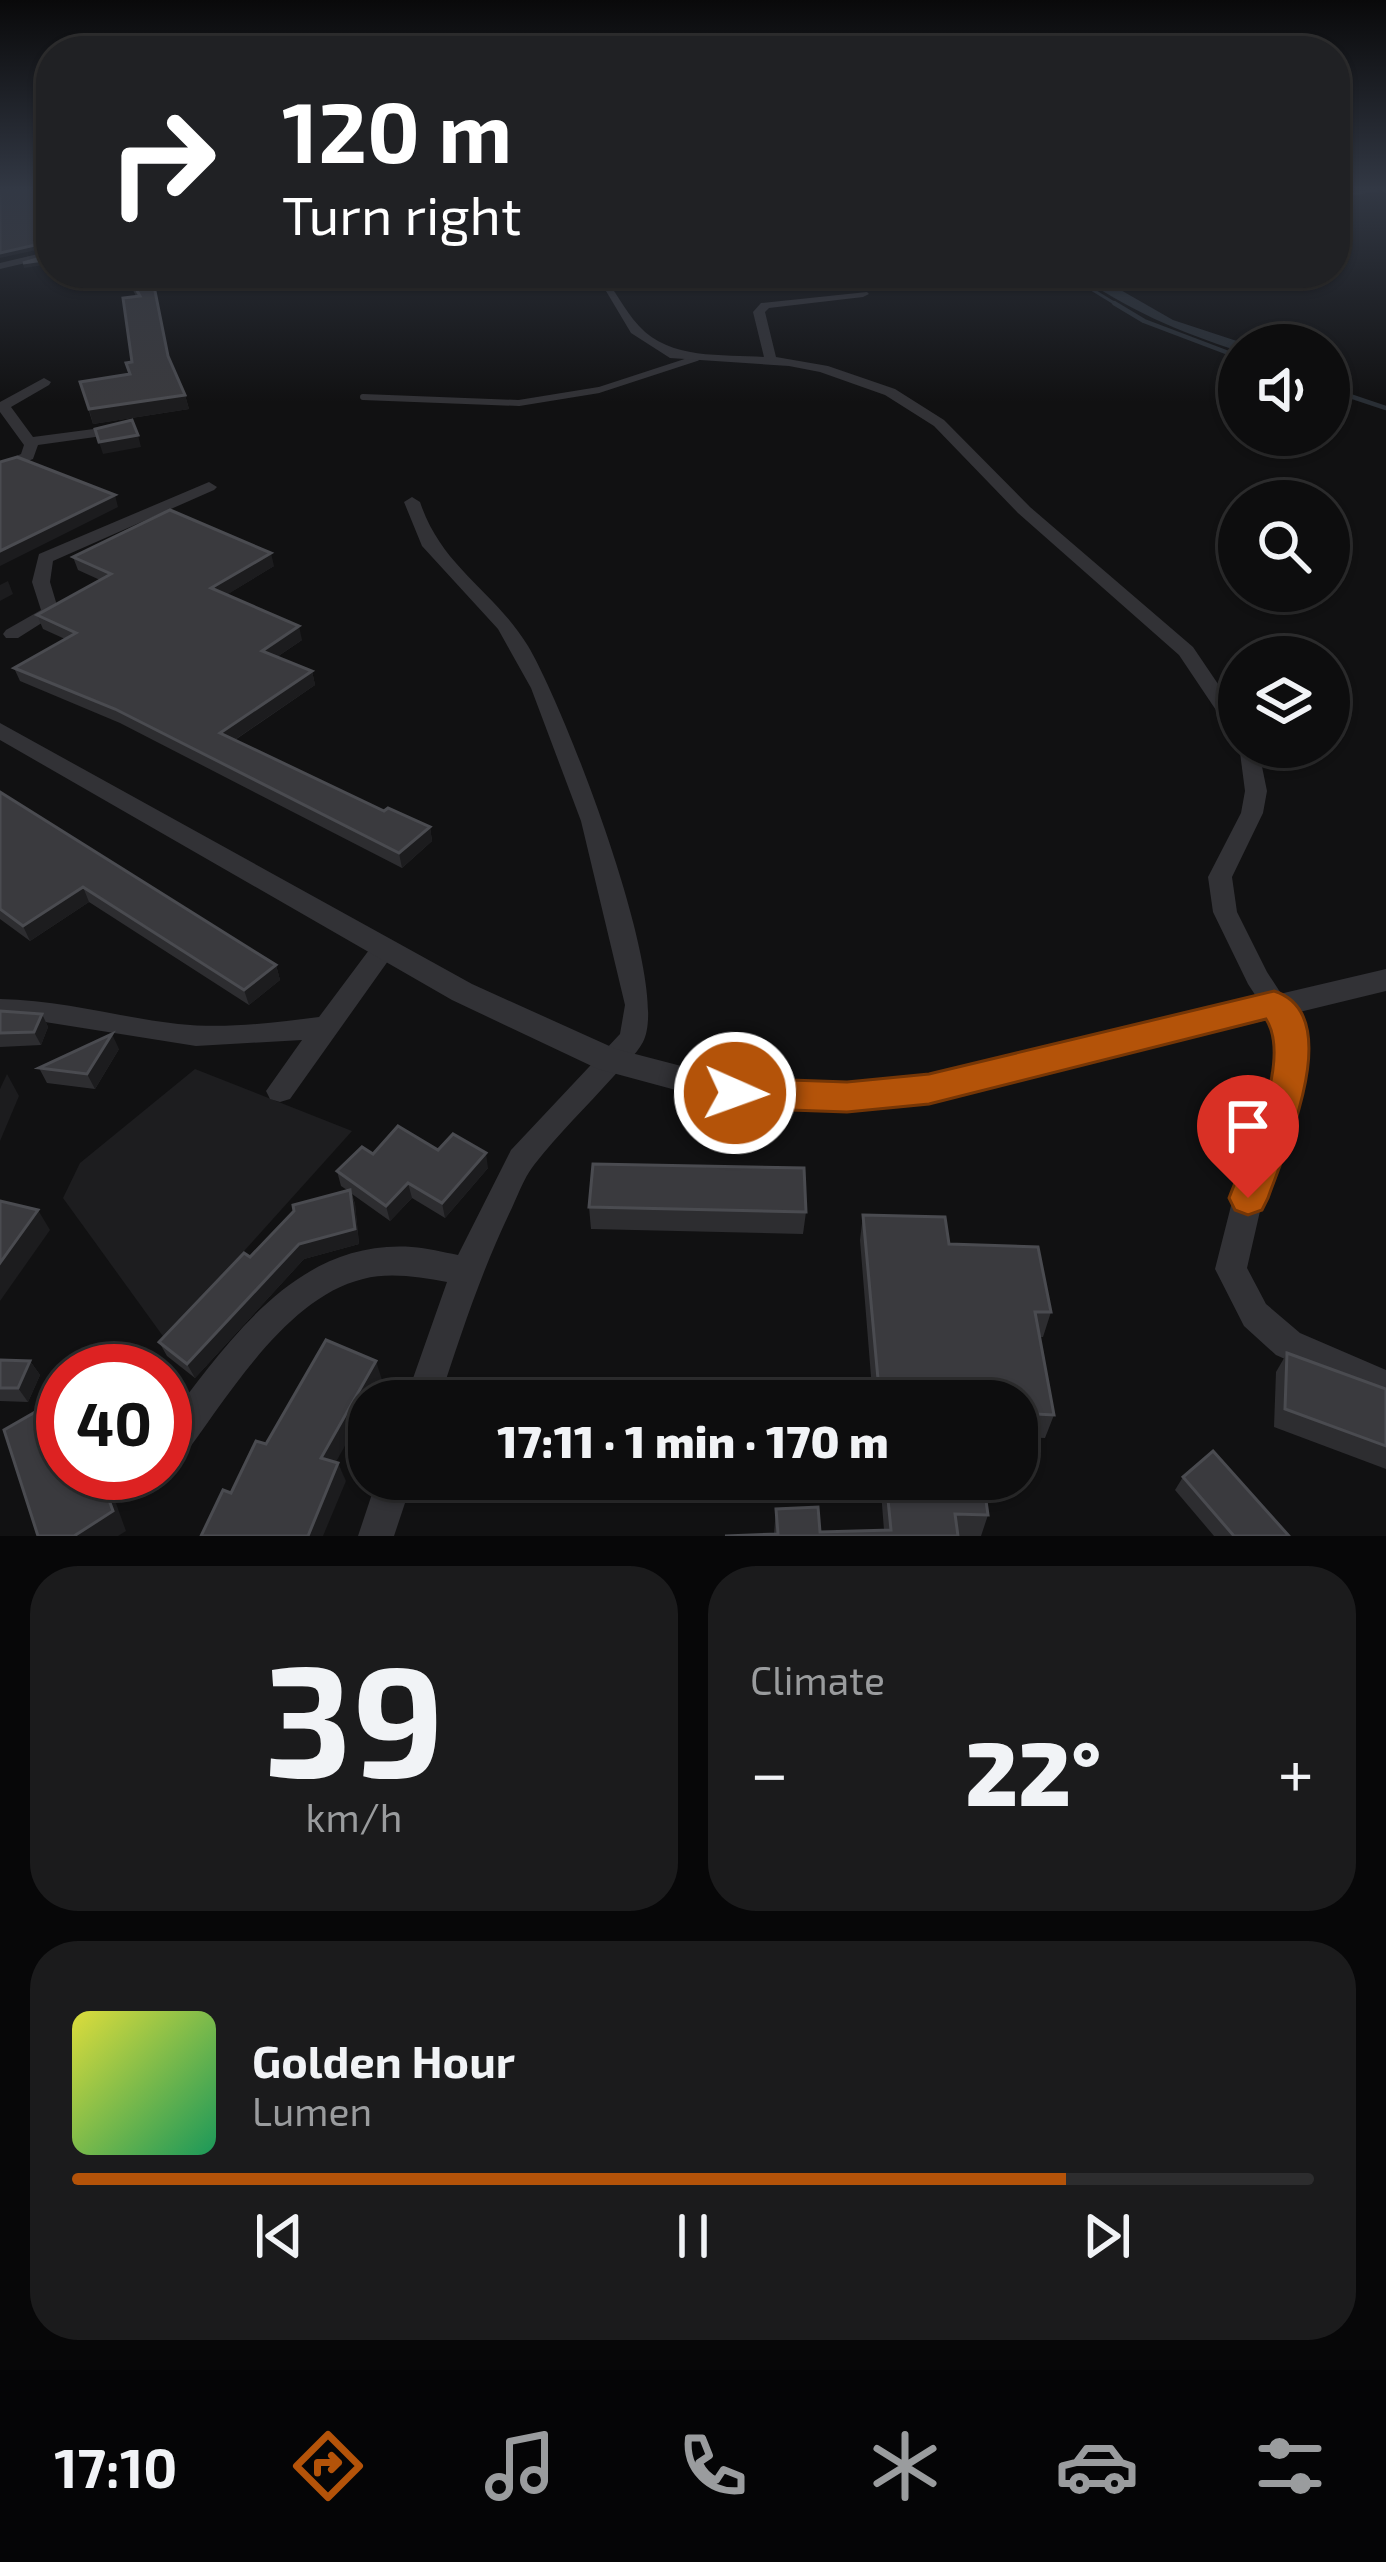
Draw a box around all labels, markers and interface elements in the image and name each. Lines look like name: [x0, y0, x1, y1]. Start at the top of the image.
text: 120 m: [282, 79, 512, 180]
icon: right: [84, 84, 240, 240]
text: Turn right: [282, 181, 522, 246]
map controls: [1218, 324, 1350, 768]
button: sound: [1218, 324, 1350, 456]
button: search: [1218, 480, 1350, 612]
button: layers: [1218, 636, 1350, 768]
position arrow: [672, 1030, 798, 1156]
pin: [1197, 1075, 1299, 1198]
icon: arrive: [1215, 1093, 1281, 1159]
speed limit sign: 40: [36, 1344, 192, 1500]
text: 17:11 · 1 min · 170 m: [497, 1413, 889, 1467]
text: 39: [264, 1621, 444, 1808]
text: Climate: [750, 1656, 885, 1703]
text: 22°: [965, 1716, 1101, 1824]
text: −: [750, 1731, 789, 1810]
text: +: [1278, 1731, 1314, 1810]
text: km/h: [306, 1793, 402, 1840]
text: Golden Hour: [252, 2033, 515, 2087]
text: Lumen: [252, 2087, 372, 2134]
icon: previous: [246, 2203, 312, 2269]
icon: pause: [660, 2203, 726, 2269]
icon: next: [1074, 2203, 1140, 2269]
icon: directions: [286, 2424, 370, 2508]
icon: music: [478, 2424, 562, 2508]
icon: phone: [671, 2424, 755, 2508]
icon: climate: [863, 2424, 947, 2508]
icon: car: [1055, 2424, 1139, 2508]
icon: filters: [1248, 2424, 1332, 2508]
text: 17:10: [54, 2434, 177, 2499]

